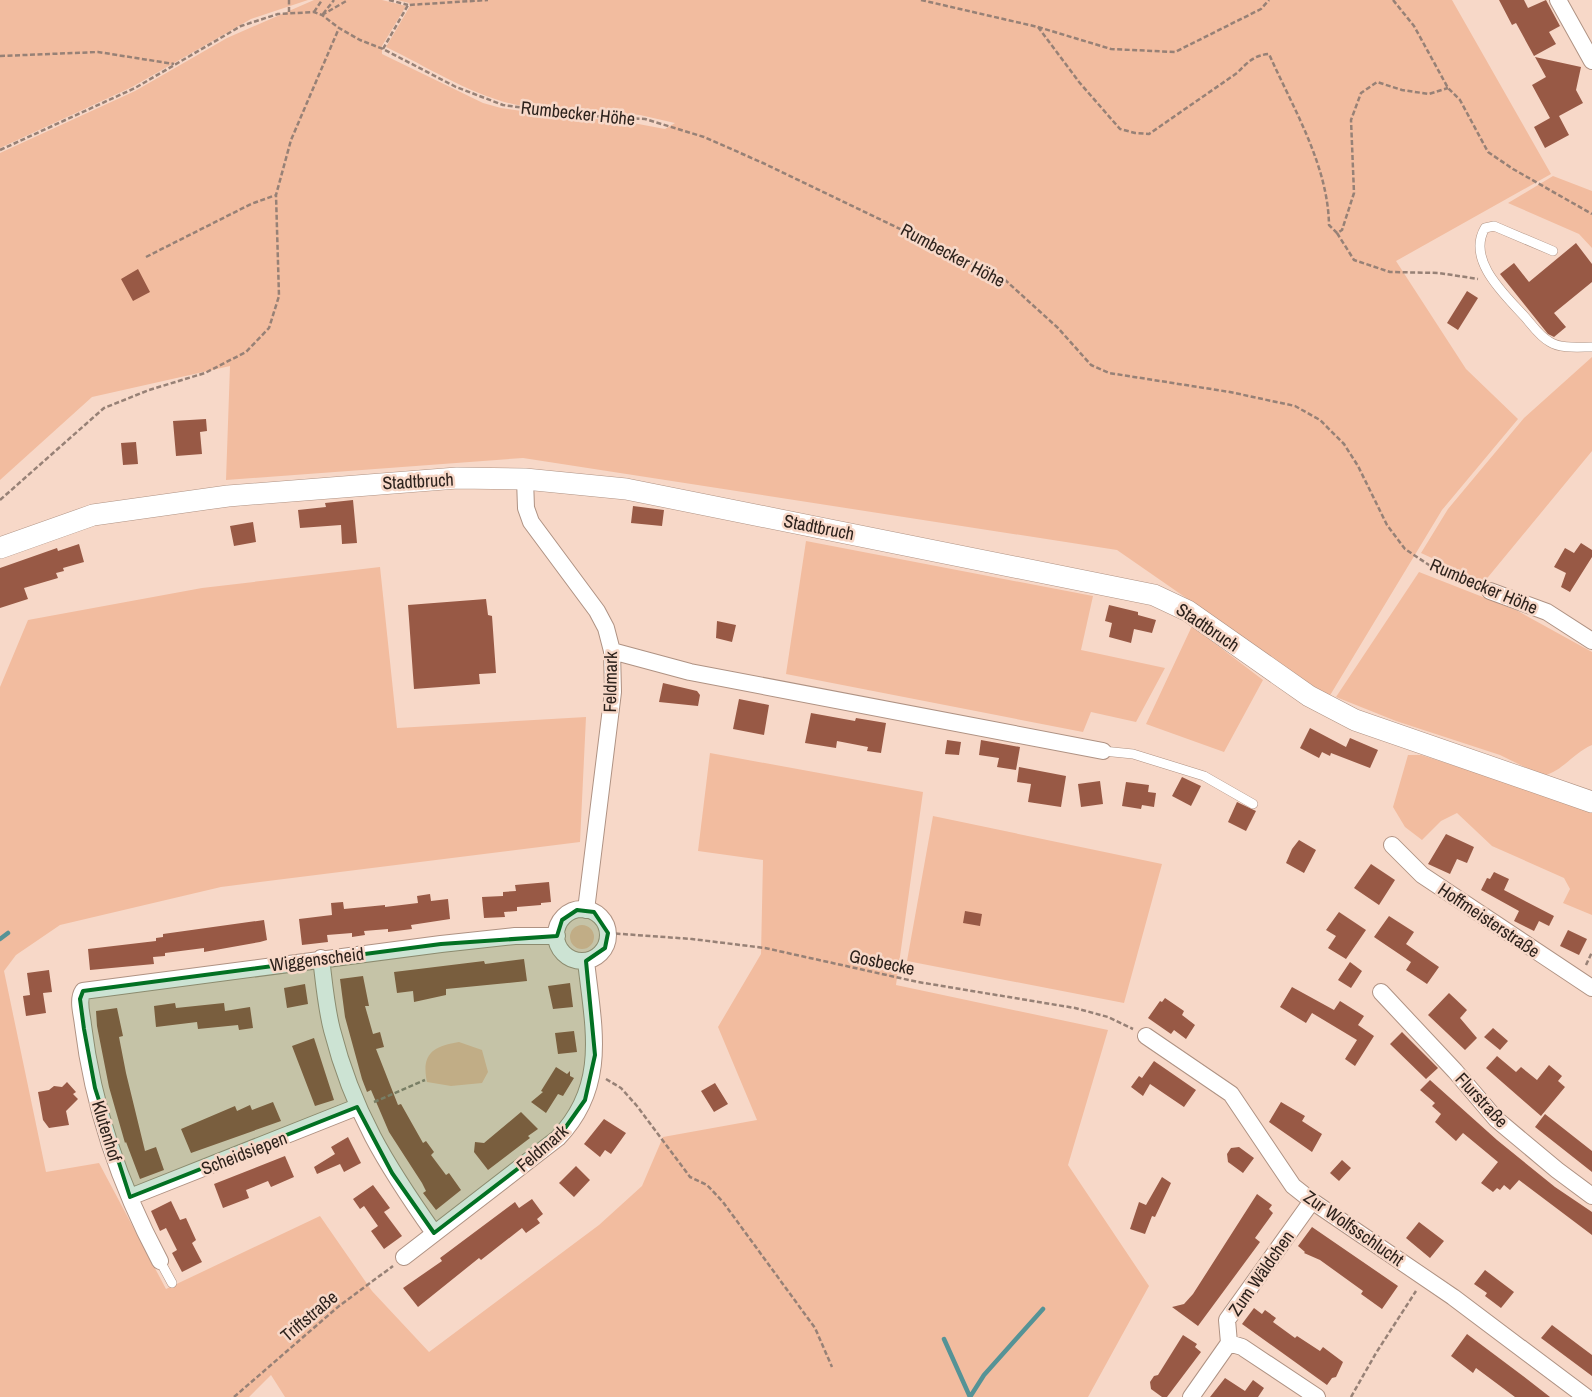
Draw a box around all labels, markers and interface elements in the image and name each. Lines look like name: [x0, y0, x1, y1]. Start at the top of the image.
street label: Rumbecker Höhe: [520, 95, 636, 131]
street label: Rumbecker Höhe: [896, 217, 1010, 293]
street label: Stadtbruch: [382, 467, 454, 495]
street label: Stadtbruch: [782, 508, 856, 546]
street label: Rumbecker Höhe: [1426, 552, 1542, 620]
street label: Stadtbruch: [1171, 597, 1245, 657]
street label: Feldmark: [597, 651, 623, 713]
street label: Hoffmeisterstraße: [1433, 877, 1545, 963]
street label: Wiggenscheid: [269, 941, 365, 977]
street label: Gosbecke: [847, 943, 917, 981]
street label: Flurstraße: [1450, 1067, 1514, 1133]
street label: Klutenhof: [86, 1098, 128, 1165]
street label: Feldmark: [511, 1118, 574, 1177]
street label: Scheidsiepen: [197, 1125, 291, 1181]
street label: Zur Wolfsschlucht: [1299, 1184, 1409, 1272]
street label: Zum Wäldchen: [1222, 1225, 1300, 1321]
street label: Triftstraße: [275, 1285, 343, 1347]

